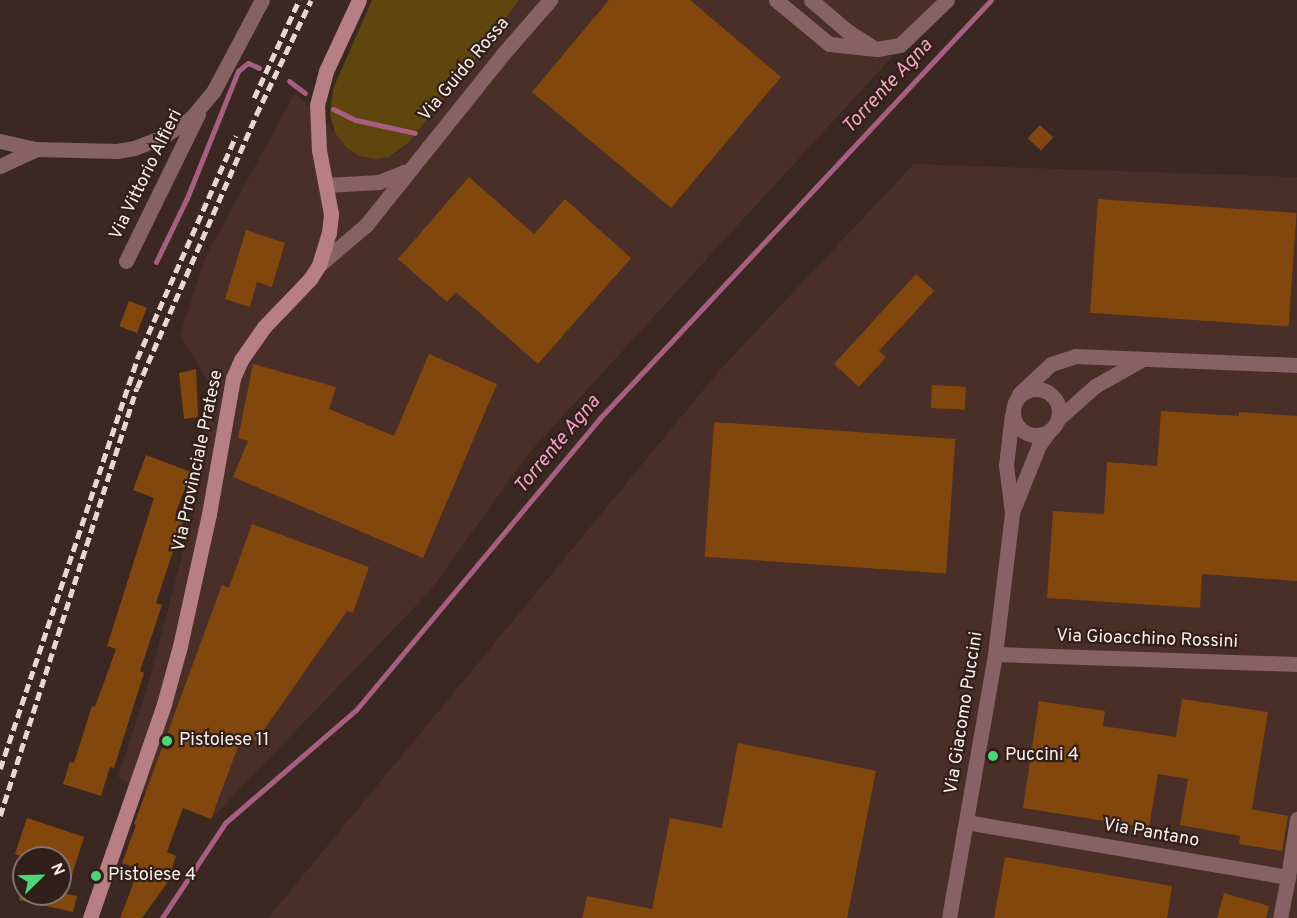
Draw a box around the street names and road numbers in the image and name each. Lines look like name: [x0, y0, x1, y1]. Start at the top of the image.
street label: Via Guido Rossa: [415, 14, 515, 126]
street label: Via Vittorio Alfieri: [106, 106, 188, 244]
street label: Via Provinciale Pratese: [169, 368, 229, 554]
street label: Via Gioacchino Rossini: [1056, 626, 1238, 654]
street label: Via Giacomo Puccini: [941, 630, 989, 796]
street label: Via Pantano: [1101, 815, 1201, 853]

